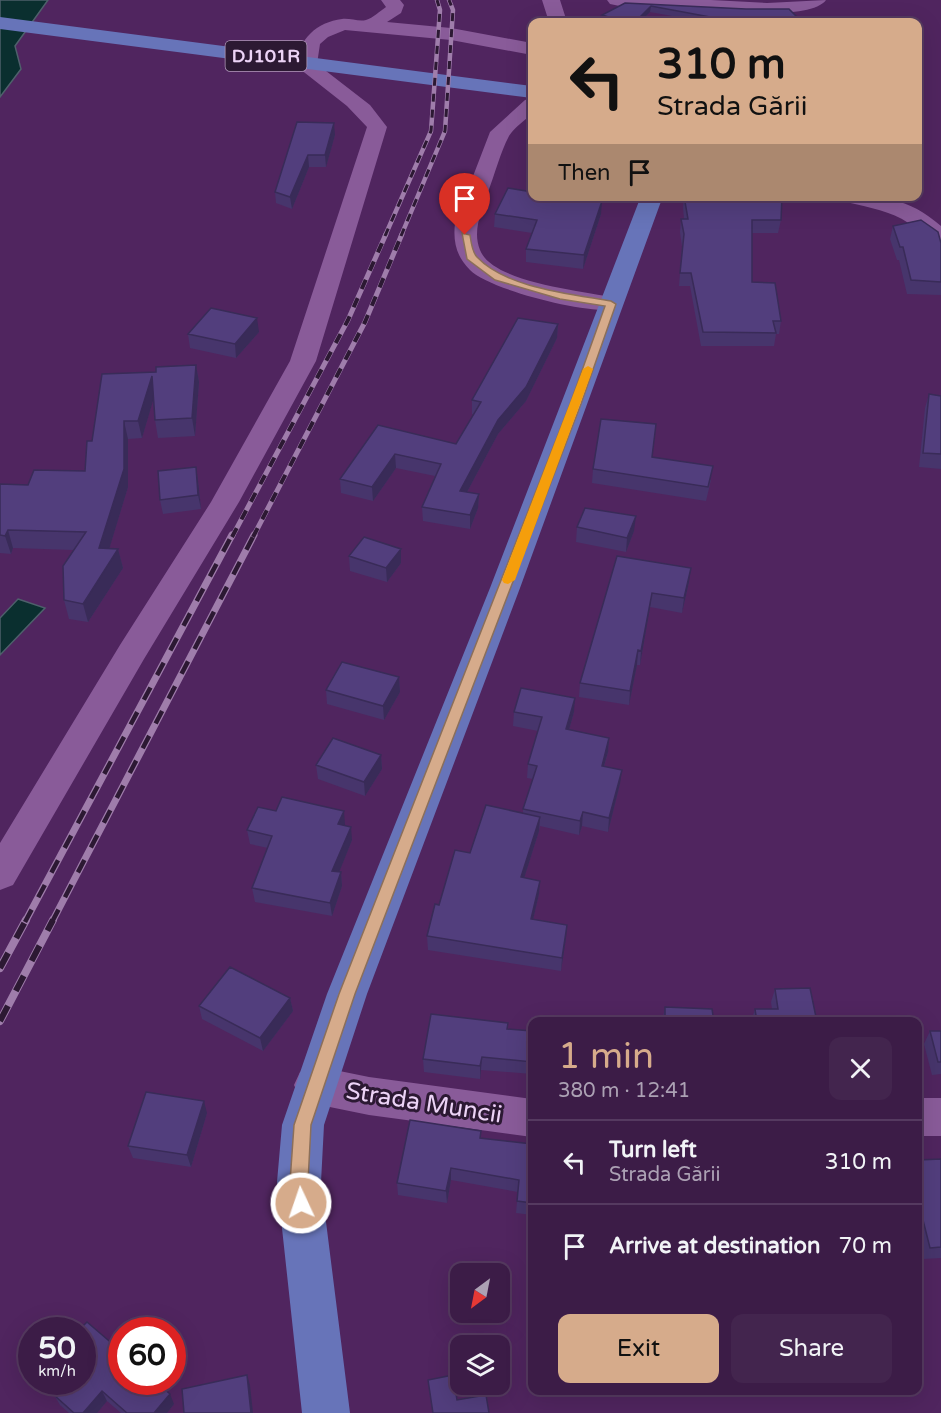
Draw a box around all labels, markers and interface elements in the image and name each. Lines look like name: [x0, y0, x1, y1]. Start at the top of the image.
text: 310 m: [657, 39, 786, 90]
road number: DJ101R: [226, 41, 306, 71]
icon: left: [558, 42, 636, 120]
text: Strada Gării: [657, 90, 808, 123]
icon: arrive: [623, 156, 656, 189]
text: Then: [558, 160, 611, 186]
pin: [439, 173, 490, 235]
icon: arrive: [448, 182, 481, 215]
text: 1 min: [558, 1035, 654, 1078]
button: close: [829, 1037, 892, 1100]
street label: Strada Muncii: [344, 1076, 504, 1130]
text: 380 m · 12:41: [558, 1079, 690, 1103]
text: Turn left: [609, 1137, 697, 1163]
icon: left: [558, 1146, 591, 1179]
text: 310 m: [825, 1149, 892, 1175]
text: Strada Gării: [609, 1163, 720, 1187]
position arrow: [269, 1171, 333, 1235]
icon: arrive: [558, 1230, 591, 1263]
text: Arrive at destination: [609, 1233, 820, 1259]
text: 70 m: [838, 1233, 892, 1259]
north arrow: [450, 1263, 510, 1323]
map controls: [450, 1263, 510, 1395]
button: Exit: [558, 1314, 719, 1383]
button: Share: [731, 1314, 892, 1383]
speed limit sign: 60: [108, 1317, 186, 1395]
text: 50: [38, 1330, 76, 1367]
button: layers: [450, 1335, 510, 1395]
text: km/h: [38, 1362, 76, 1380]

